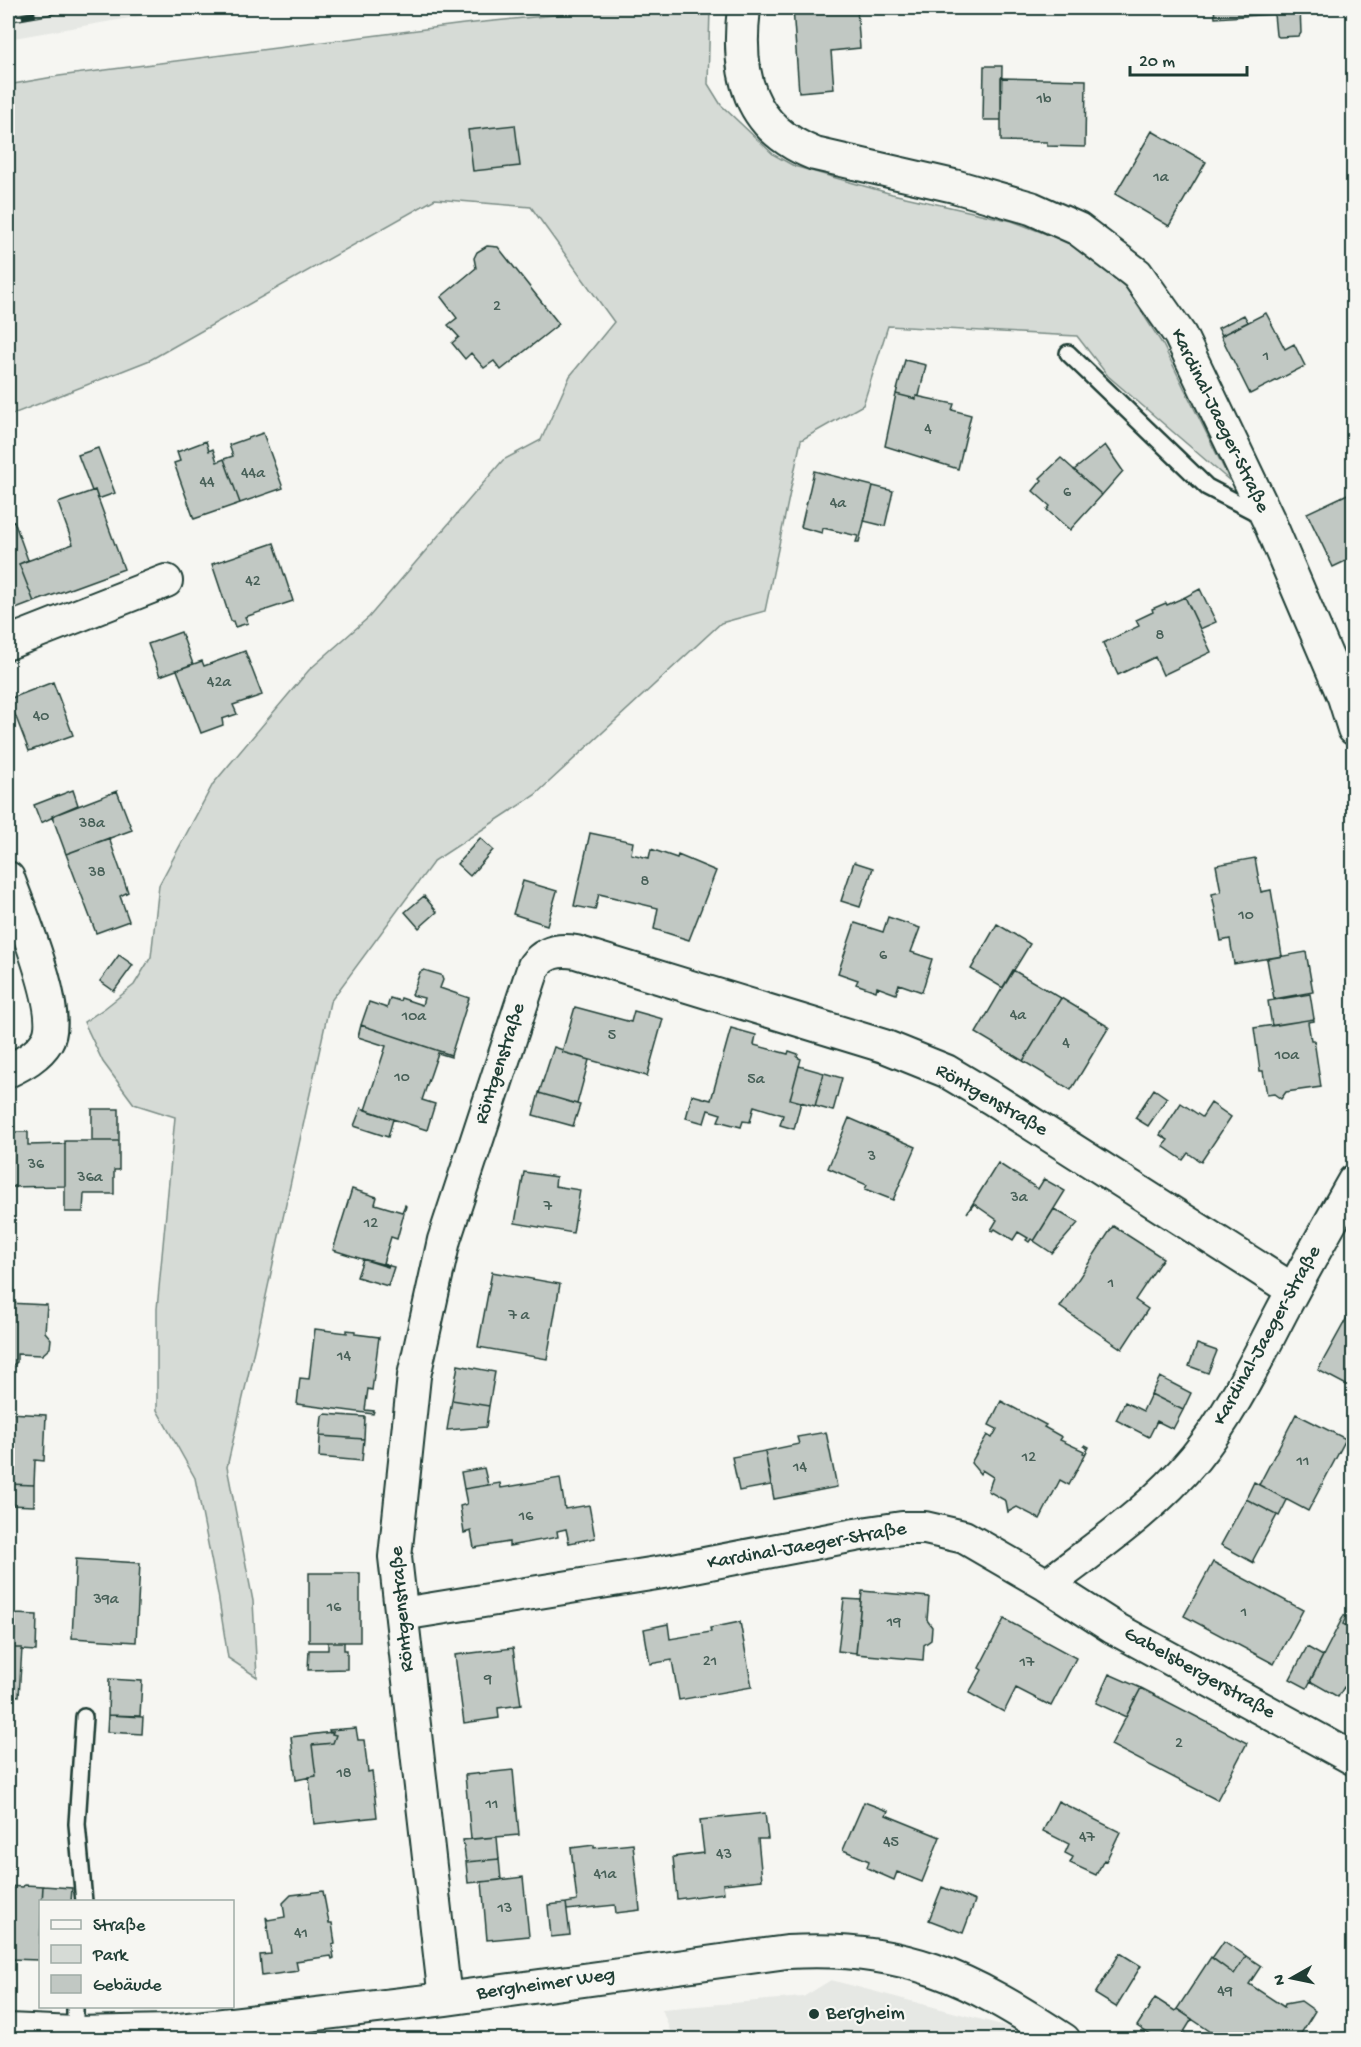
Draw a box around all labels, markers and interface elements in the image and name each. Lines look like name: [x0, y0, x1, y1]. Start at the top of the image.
scale bar: [1130, 39, 1247, 77]
text: 20 m: [1139, 52, 1175, 73]
house number: 1b: [1036, 91, 1052, 110]
house number: 1a: [1152, 169, 1170, 188]
house number: 2: [493, 298, 501, 317]
street label: Kardinal-Jaeger-Straße: [1164, 325, 1274, 517]
house number: 1: [1262, 348, 1269, 367]
house number: 4: [924, 421, 932, 440]
house number: 44a: [241, 465, 266, 484]
house number: 44: [199, 474, 215, 493]
house number: 6: [1063, 484, 1072, 503]
house number: 4a: [830, 495, 847, 514]
house number: 42: [245, 573, 261, 592]
house number: 8: [1156, 627, 1165, 646]
house number: 42a: [207, 674, 232, 693]
house number: 40: [33, 708, 49, 727]
house number: 38a: [78, 815, 106, 834]
house number: 38: [87, 864, 106, 883]
house number: 8: [641, 873, 650, 892]
house number: 10: [1237, 907, 1254, 926]
house number: 6: [879, 947, 888, 966]
street label: Röntgenstraße: [471, 1000, 532, 1127]
house number: 4a: [1010, 1007, 1027, 1026]
house number: 10a: [401, 1008, 427, 1027]
house number: 5: [608, 1027, 616, 1046]
house number: 4: [1062, 1035, 1070, 1054]
house number: 10a: [1274, 1047, 1300, 1066]
street label: Röntgenstraße: [931, 1060, 1052, 1143]
house number: 10: [393, 1069, 410, 1088]
house number: 5a: [747, 1071, 766, 1090]
house number: 3: [867, 1148, 876, 1167]
house number: 36: [27, 1156, 45, 1175]
house number: 36a: [76, 1169, 104, 1188]
house number: 3a: [1009, 1189, 1029, 1208]
house number: 7: [543, 1198, 553, 1217]
house number: 12: [363, 1215, 378, 1234]
street label: Kardinal-Jaeger-Straße: [1209, 1242, 1327, 1430]
house number: 1: [1107, 1275, 1114, 1294]
house number: 7 a: [508, 1307, 531, 1326]
house number: 14: [336, 1348, 351, 1367]
house number: 12: [1021, 1449, 1036, 1468]
house number: 11: [1296, 1453, 1309, 1472]
house number: 14: [792, 1459, 807, 1478]
house number: 16: [518, 1508, 534, 1527]
street label: Kardinal-Jaeger-Straße: [706, 1518, 909, 1576]
street label: Röntgenstraße: [386, 1545, 420, 1673]
house number: 39a: [92, 1591, 120, 1610]
house number: 16: [326, 1599, 342, 1618]
house number: 1: [1240, 1604, 1247, 1623]
house number: 19: [886, 1614, 901, 1633]
street label: Gabelsbergerstraße: [1119, 1623, 1279, 1725]
house number: 21: [703, 1653, 717, 1672]
house number: 17: [1019, 1654, 1035, 1673]
house number: 9: [483, 1671, 492, 1690]
house number: 2: [1175, 1735, 1183, 1754]
house number: 18: [335, 1765, 352, 1784]
house number: 11: [485, 1796, 498, 1815]
house number: 47: [1079, 1829, 1096, 1848]
house number: 45: [883, 1834, 899, 1853]
house number: 43: [716, 1846, 732, 1865]
house number: 41a: [594, 1866, 618, 1885]
legend: [39, 1900, 234, 2008]
house number: 13: [497, 1900, 512, 1919]
text: Straße: [93, 1916, 146, 1937]
house number: 41: [294, 1925, 308, 1944]
text: Park: [92, 1946, 129, 1967]
north arrow: [1262, 1948, 1322, 2008]
street label: Bergheimer Weg: [474, 1964, 617, 2006]
text: N: [1270, 1973, 1291, 1986]
text: Gebäude: [93, 1976, 162, 1997]
house number: 49: [1217, 1983, 1233, 2002]
place label: Bergheim: [825, 2003, 905, 2026]
marker: Bergheim: [807, 2007, 821, 2021]

